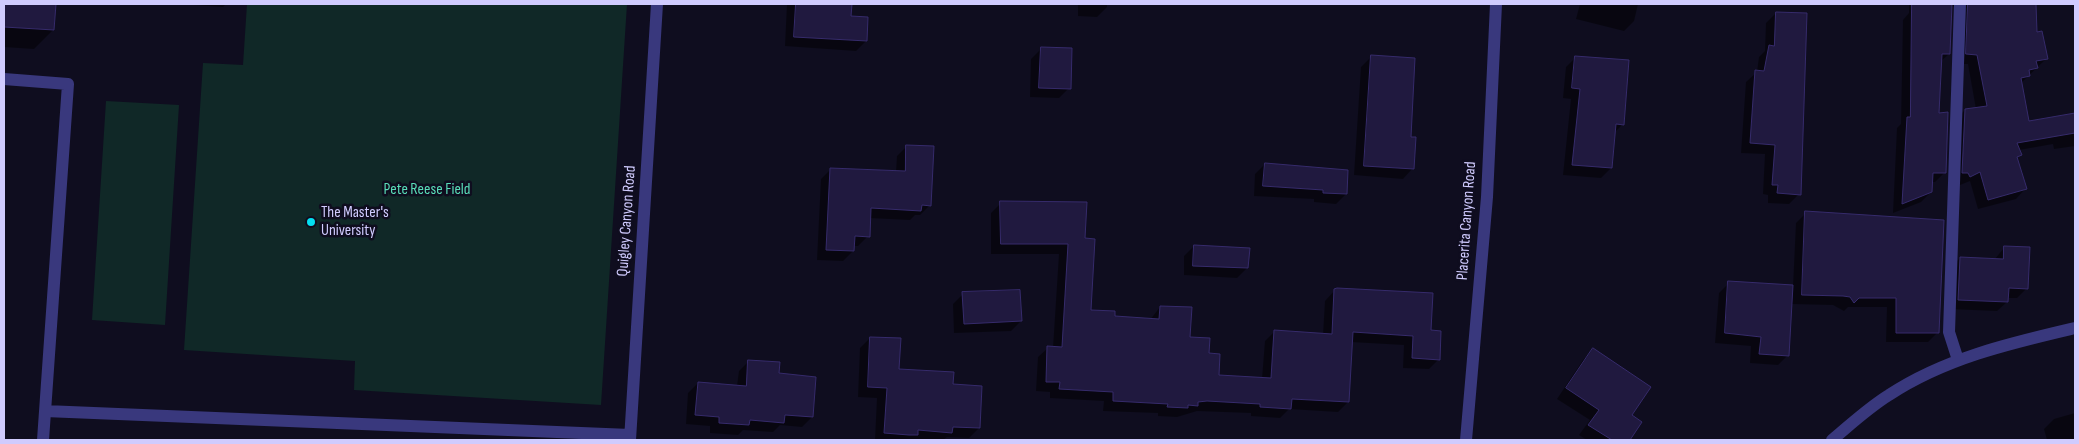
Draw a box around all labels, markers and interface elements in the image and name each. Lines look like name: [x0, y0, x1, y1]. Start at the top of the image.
street label: Placerita Canyon Road: [1453, 161, 1481, 281]
street label: Quigley Canyon Road: [614, 165, 640, 277]
park label: Pete Reese Field: [383, 180, 471, 200]
place label: The Master's University: [321, 203, 389, 241]
marker: The Master's University: [305, 216, 317, 228]

